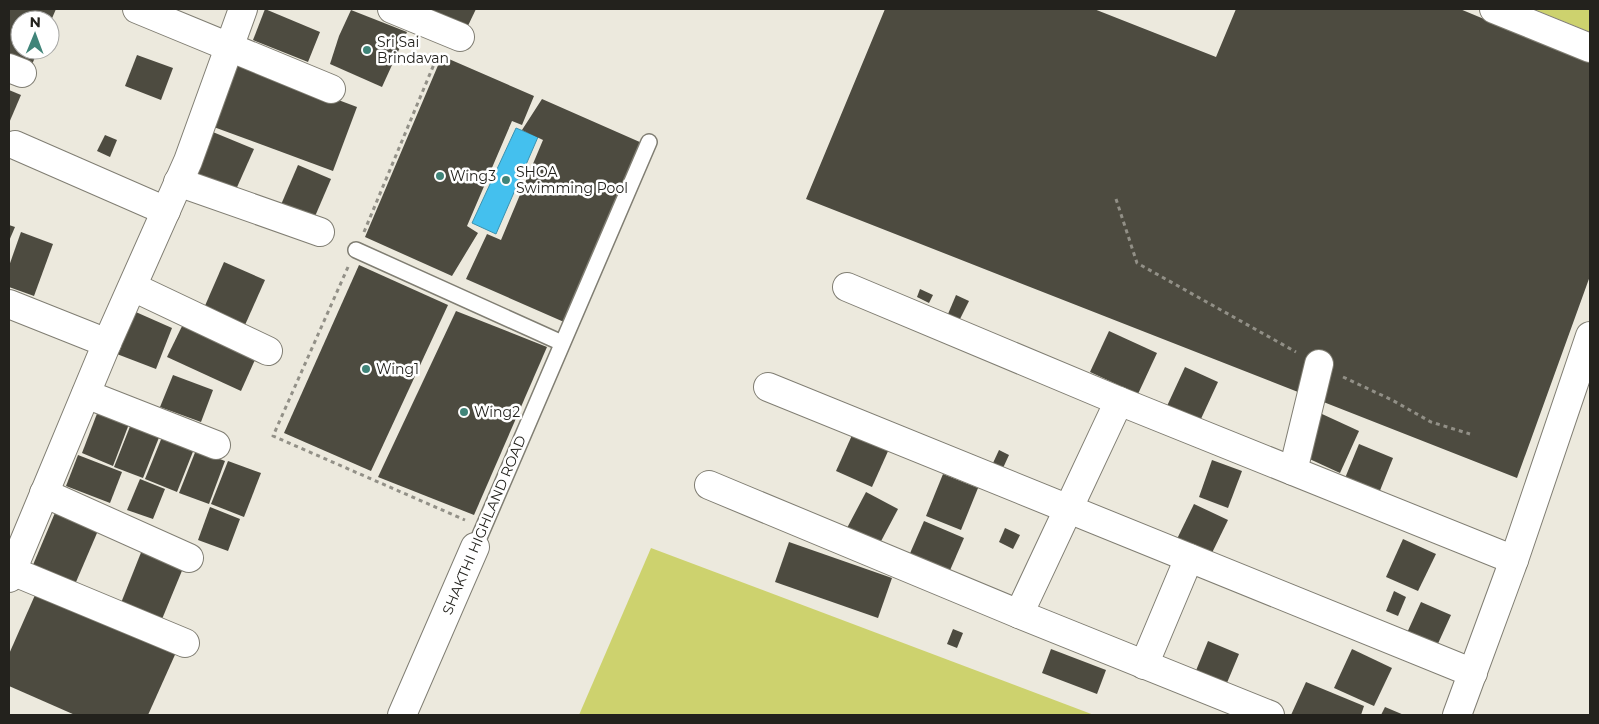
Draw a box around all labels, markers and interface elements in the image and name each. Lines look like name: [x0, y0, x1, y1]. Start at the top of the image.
north arrow: [10, 10, 60, 60]
text: N: [29, 13, 41, 31]
place label: Sri Sai Brindavan: [377, 33, 449, 67]
marker: Sri Sai Brindavan: [361, 44, 373, 56]
place label: SHOA Swimming Pool: [516, 163, 628, 197]
place label: Wing3: [450, 167, 496, 185]
marker: Wing3: [434, 170, 446, 182]
marker: SHOA Swimming Pool: [500, 174, 512, 186]
place label: Wing1: [376, 360, 419, 378]
marker: Wing1: [360, 363, 372, 375]
place label: Wing2: [474, 403, 520, 421]
marker: Wing2: [458, 406, 470, 418]
street label: SHAKTHI HIGHLAND ROAD: [438, 433, 530, 617]

